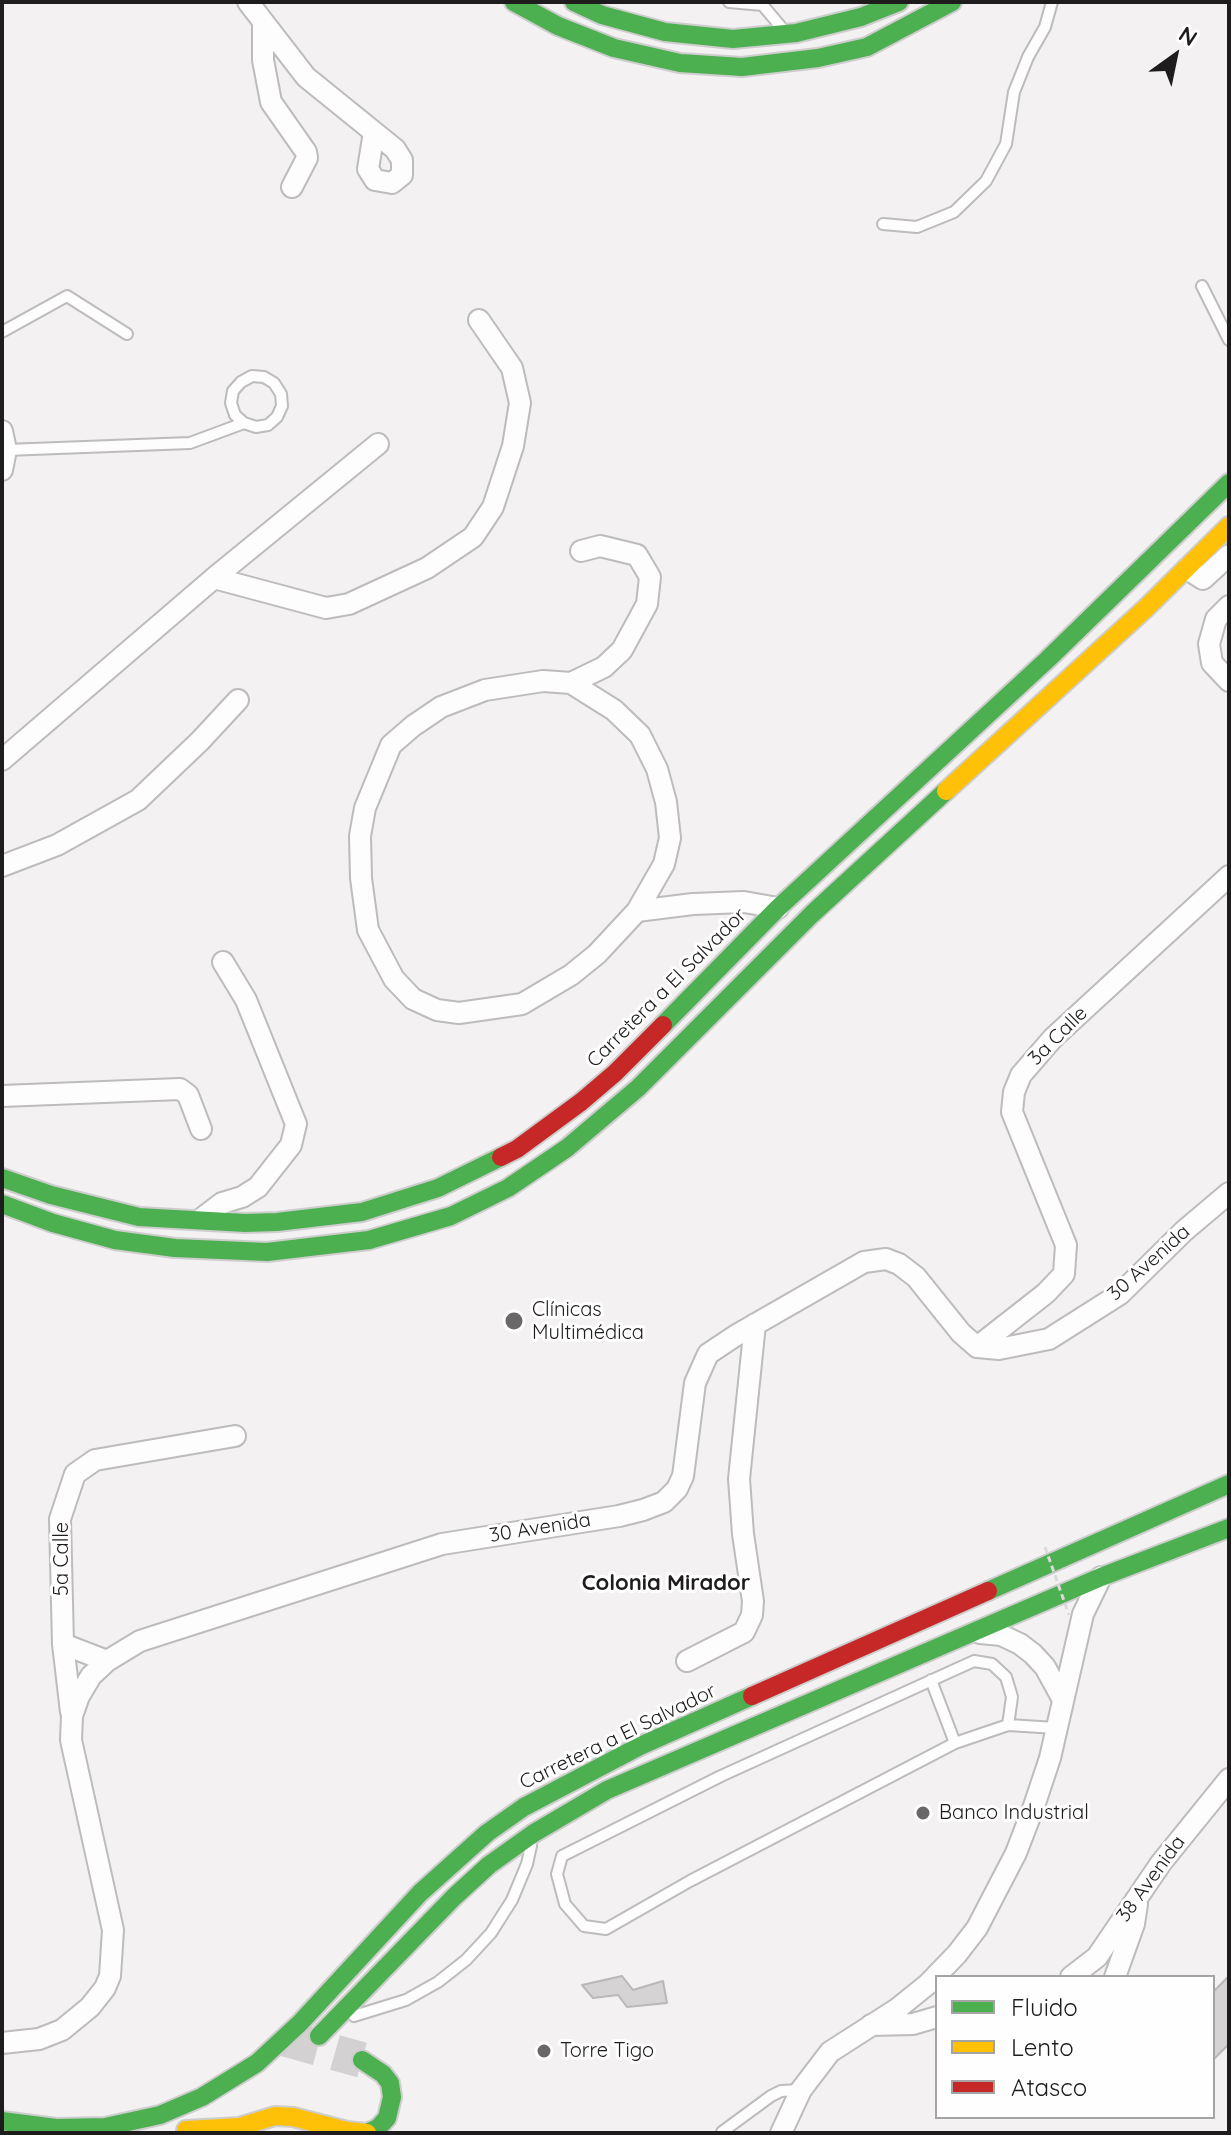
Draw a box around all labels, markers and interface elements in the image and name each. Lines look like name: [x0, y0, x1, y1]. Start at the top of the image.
north arrow: [1135, 16, 1215, 96]
text: N: [1174, 20, 1202, 52]
street label: Carretera a El Salvador: [582, 903, 752, 1073]
street label: 3a Calle: [1024, 1002, 1092, 1070]
street label: 30 Avenida: [1103, 1220, 1195, 1306]
place label: Clínicas Multimédica: [532, 1298, 644, 1345]
marker: Clínicas Multimédica: [503, 1310, 525, 1332]
street label: 30 Avenida: [488, 1508, 592, 1548]
street label: 5a Calle: [50, 1522, 74, 1596]
district label: Colonia Mirador: [582, 1570, 750, 1596]
street label: Carretera a El Salvador: [516, 1679, 720, 1795]
place label: Banco Industrial: [939, 1801, 1089, 1825]
marker: Banco Industrial: [914, 1804, 932, 1822]
street label: 38 Avenida: [1112, 1831, 1190, 1927]
legend: [935, 1975, 1215, 2119]
text: Fluido: [1011, 1992, 1078, 2022]
text: Lento: [1011, 2032, 1074, 2062]
place label: Torre Tigo: [560, 2039, 654, 2063]
marker: Torre Tigo: [535, 2042, 553, 2060]
text: Atasco: [1011, 2072, 1087, 2102]

